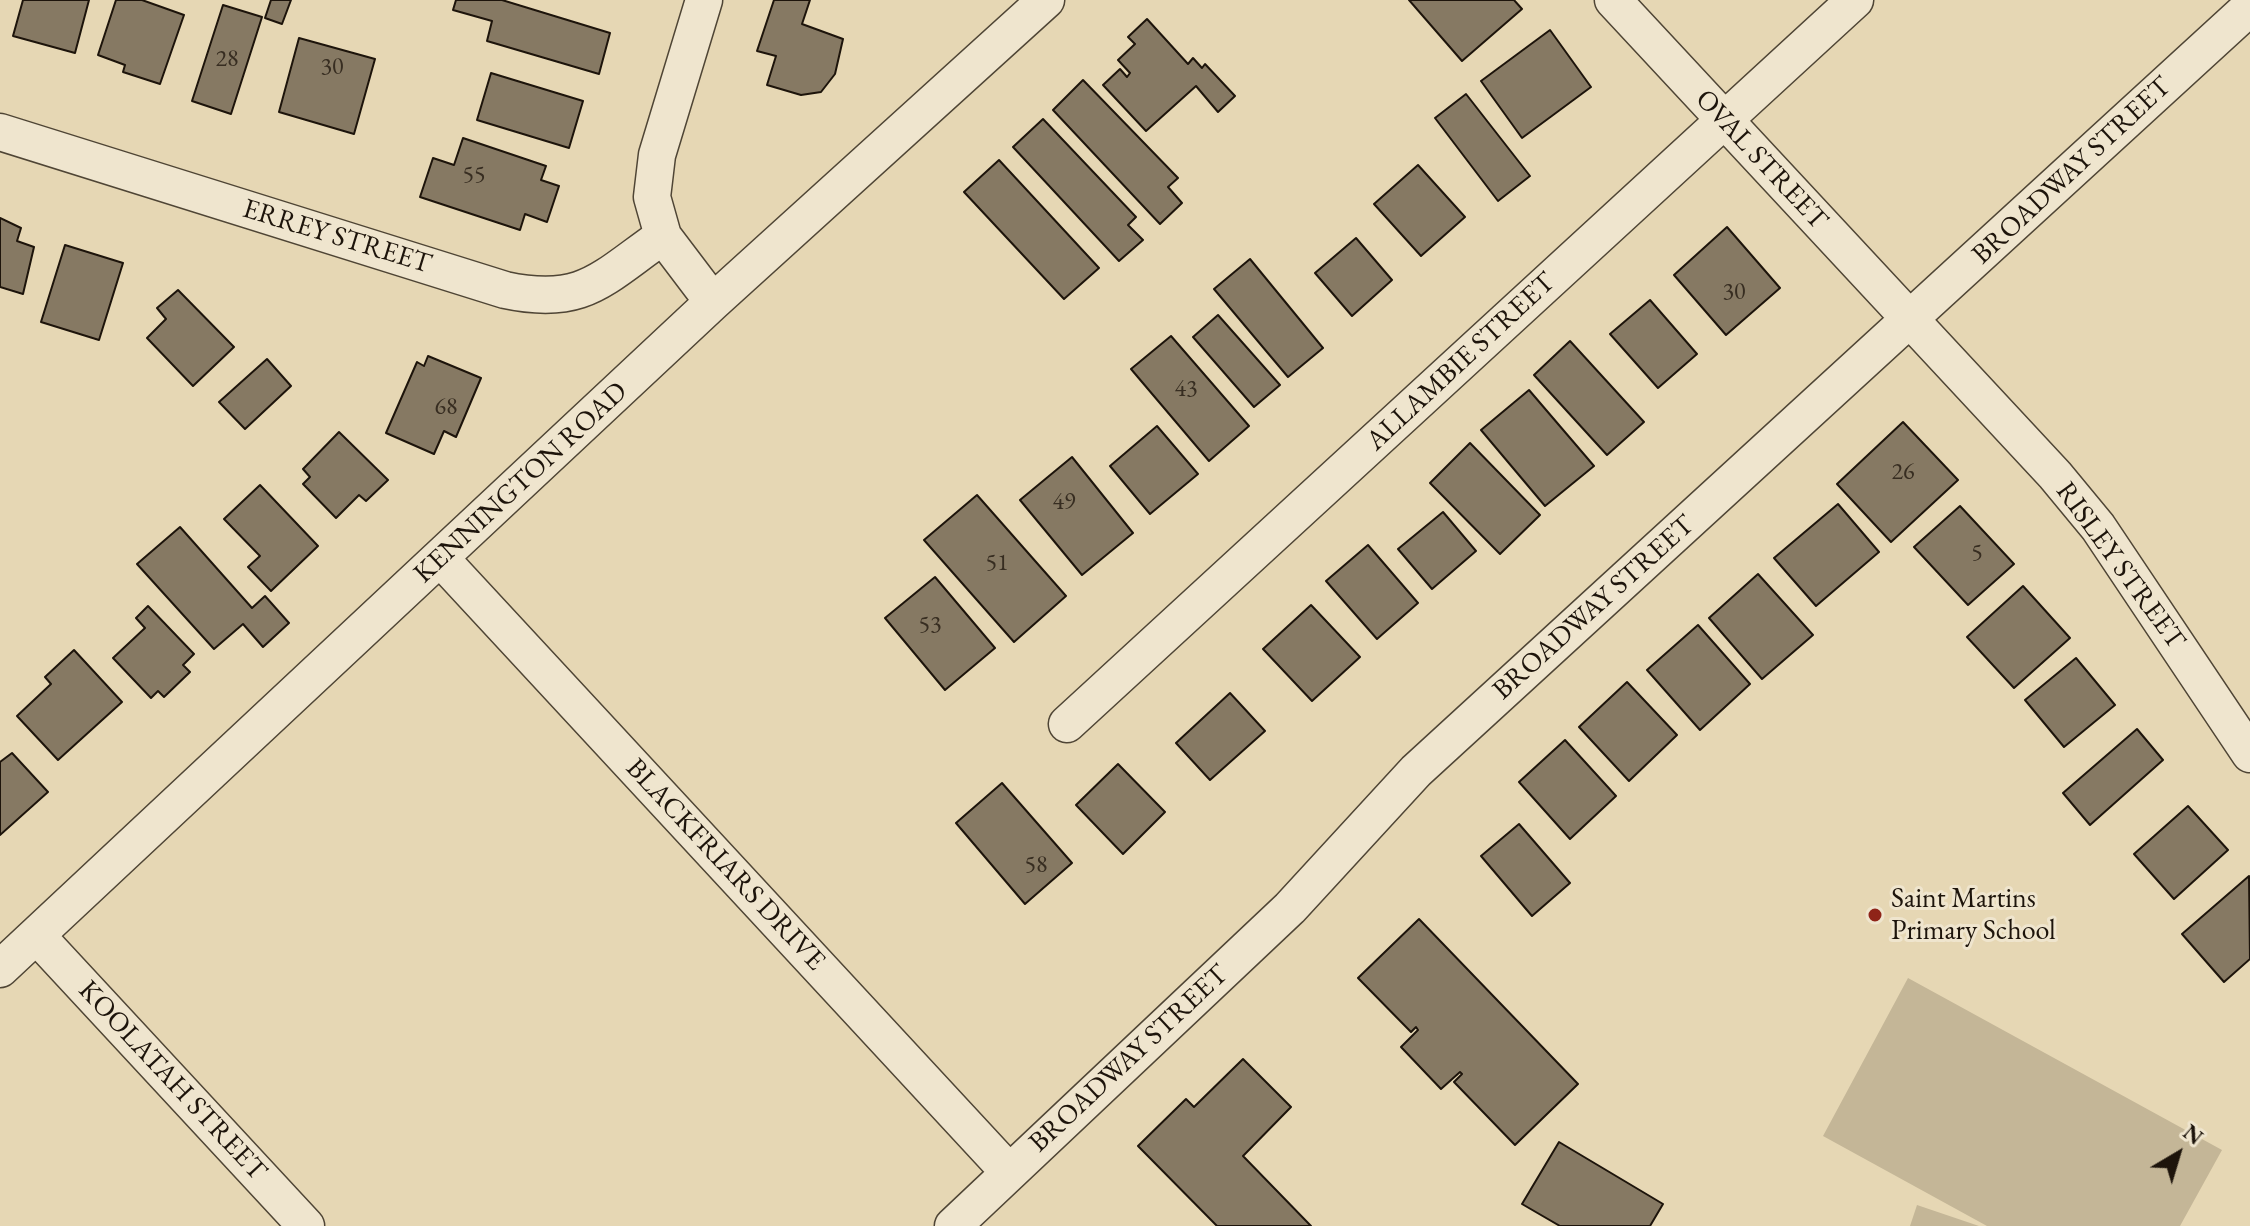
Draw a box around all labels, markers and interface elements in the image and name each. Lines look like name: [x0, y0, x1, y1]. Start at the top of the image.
house number: 28: [215, 45, 239, 73]
house number: 30: [320, 53, 344, 81]
street label: BROADWAY STREET: [1966, 70, 2178, 272]
street label: OVAL STREET: [1688, 83, 1834, 237]
house number: 55: [462, 161, 486, 189]
street label: ERREY STREET: [239, 192, 435, 282]
street label: ALLAMBIE STREET: [1360, 266, 1562, 458]
house number: 30: [1722, 278, 1746, 306]
street label: KENNINGTON ROAD: [407, 375, 635, 591]
house number: 43: [1174, 375, 1198, 403]
house number: 68: [434, 393, 458, 421]
house number: 26: [1891, 458, 1915, 486]
street label: RISLEY STREET: [2048, 476, 2192, 656]
house number: 49: [1052, 488, 1076, 516]
street label: BROADWAY STREET: [1486, 509, 1702, 707]
house number: 5: [1971, 539, 1983, 567]
house number: 51: [985, 549, 1009, 577]
house number: 53: [918, 611, 942, 639]
street label: BLACKFRIARS DRIVE: [618, 752, 832, 978]
house number: 58: [1024, 851, 1048, 879]
place label: Saint Martins Primary School: [1891, 882, 2056, 948]
marker: Saint Martins Primary School: [1866, 906, 1884, 924]
street label: BROADWAY STREET: [1023, 958, 1235, 1160]
street label: KOOLATAH STREET: [71, 974, 273, 1188]
north arrow: [2138, 1114, 2218, 1194]
text: N: [2177, 1118, 2209, 1152]

